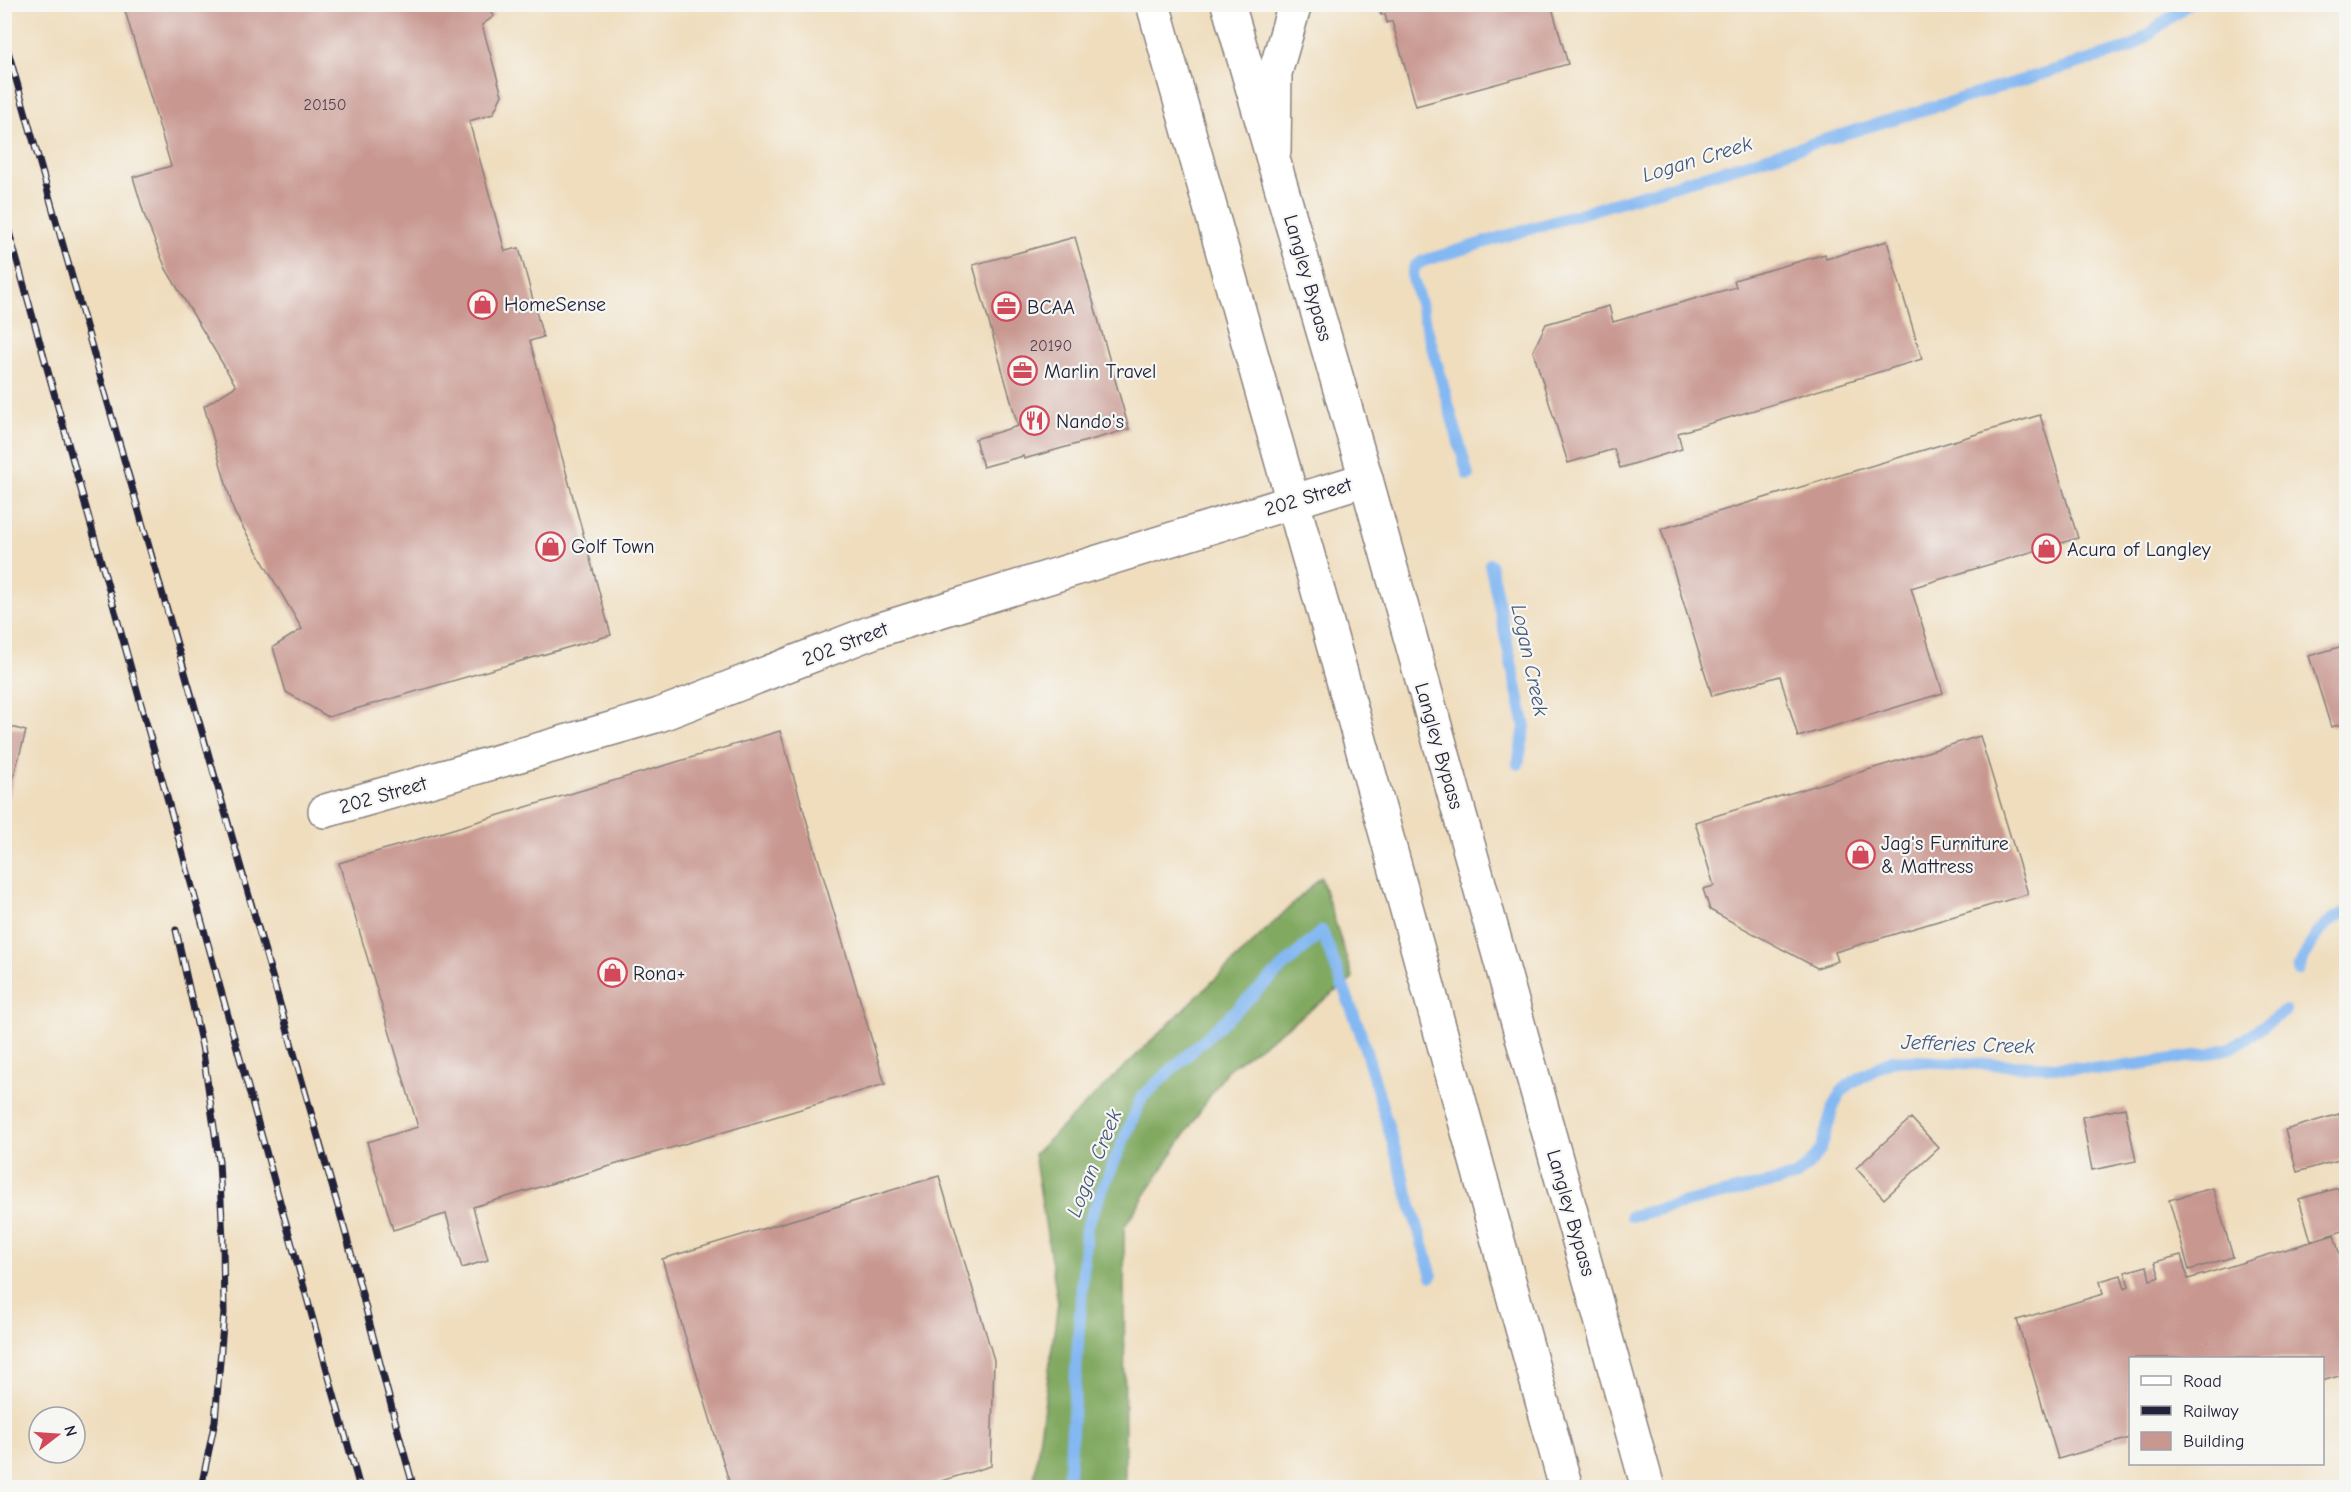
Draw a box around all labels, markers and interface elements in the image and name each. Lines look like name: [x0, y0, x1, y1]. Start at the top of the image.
house number: 20150: [304, 96, 346, 114]
water label: Logan Creek: [1639, 131, 1756, 187]
street label: Langley Bypass: [1279, 212, 1337, 344]
shop icon: HomeSense: [467, 288, 499, 320]
office icon: BCAA: [990, 291, 1022, 323]
place label: HomeSense: [504, 293, 606, 316]
place label: BCAA: [1027, 296, 1075, 319]
house number: 20190: [1030, 337, 1072, 355]
office icon: Marlin Travel: [1007, 355, 1039, 387]
place label: Marlin Travel: [1044, 360, 1156, 383]
restaurant icon: Nando's: [1019, 405, 1051, 437]
place label: Nando's: [1056, 410, 1124, 433]
street label: 202 Street: [1262, 472, 1356, 521]
shop icon: Golf Town: [534, 530, 566, 562]
shop icon: Acura of Langley: [2030, 533, 2062, 565]
place label: Golf Town: [571, 535, 655, 558]
place label: Acura of Langley: [2067, 538, 2211, 561]
water label: Logan Creek: [1506, 602, 1554, 719]
street label: 202 Street: [799, 617, 892, 671]
street label: Langley Bypass: [1410, 680, 1468, 812]
street label: 202 Street: [337, 771, 431, 818]
place label: Jag's Furniture & Mattress: [1881, 832, 2009, 878]
shop icon: Jag's Furniture & Mattress: [1844, 838, 1876, 870]
shop icon: Rona+: [596, 957, 628, 989]
place label: Rona+: [633, 962, 686, 985]
water label: Jefferies Creek: [1900, 1030, 2036, 1058]
water label: Logan Creek: [1062, 1105, 1127, 1220]
street label: Langley Bypass: [1542, 1147, 1600, 1279]
legend: [2129, 1357, 2324, 1465]
text: Road: [2183, 1371, 2222, 1392]
text: Railway: [2183, 1401, 2240, 1422]
north arrow: [27, 1405, 87, 1465]
text: N: [60, 1423, 81, 1439]
text: Building: [2183, 1431, 2245, 1452]

